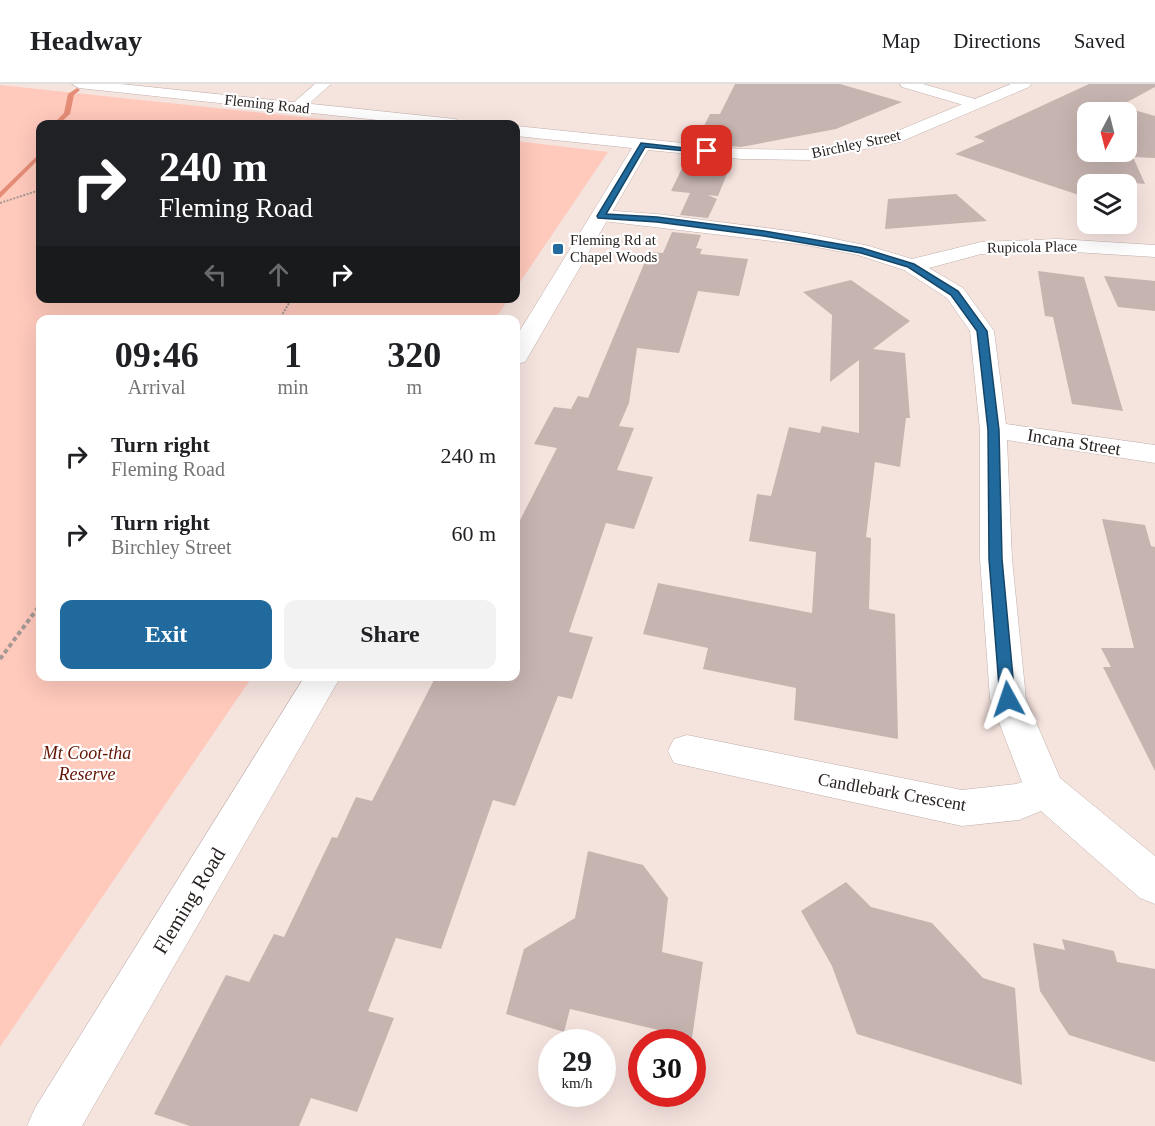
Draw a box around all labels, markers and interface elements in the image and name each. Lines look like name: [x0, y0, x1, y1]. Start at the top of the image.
text: Headway: [30, 25, 142, 56]
text: Map: [882, 29, 920, 53]
text: Directions: [953, 29, 1041, 53]
text: Saved: [1074, 29, 1125, 53]
street label: Fleming Road: [224, 92, 311, 116]
north arrow: [1077, 102, 1137, 162]
map controls: [1077, 102, 1137, 234]
pin: [681, 125, 732, 176]
street label: Birchley Street: [810, 127, 903, 161]
icon: arrive: [690, 134, 723, 167]
icon: right: [60, 144, 138, 222]
text: 240 m: [159, 144, 268, 190]
button: layers: [1077, 174, 1137, 234]
text: Fleming Road: [159, 193, 313, 223]
place label: Fleming Rd at Chapel Woods: [570, 232, 657, 265]
street label: Rupicola Place: [987, 238, 1078, 256]
marker: Fleming Rd at Chapel Woods: [551, 242, 565, 256]
icon: left: [199, 258, 232, 291]
icon: ahead: [262, 258, 295, 291]
icon: right: [325, 258, 358, 291]
text: 09:46: [115, 335, 199, 375]
text: 1: [284, 335, 302, 375]
text: 320: [387, 335, 441, 375]
text: Arrival: [128, 376, 186, 398]
text: min: [277, 376, 309, 398]
text: m: [407, 376, 422, 398]
street label: Incana Street: [1026, 425, 1122, 459]
text: Turn right: [111, 432, 210, 457]
icon: right: [60, 440, 93, 473]
text: 240 m: [440, 443, 496, 468]
text: Fleming Road: [111, 458, 225, 480]
text: Turn right: [111, 510, 210, 535]
icon: right: [60, 518, 93, 551]
text: 60 m: [451, 521, 496, 546]
text: Birchley Street: [111, 536, 232, 558]
button: Exit: [60, 600, 272, 669]
button: Share: [284, 600, 496, 669]
position arrow: [976, 667, 1040, 731]
park label: Mt Coot-tha Reserve: [42, 743, 131, 784]
street label: Candlebark Crescent: [816, 769, 968, 815]
street label: Fleming Road: [148, 843, 230, 958]
speed limit sign: 30: [628, 1029, 706, 1107]
text: 29: [562, 1044, 592, 1077]
text: km/h: [562, 1075, 592, 1091]

